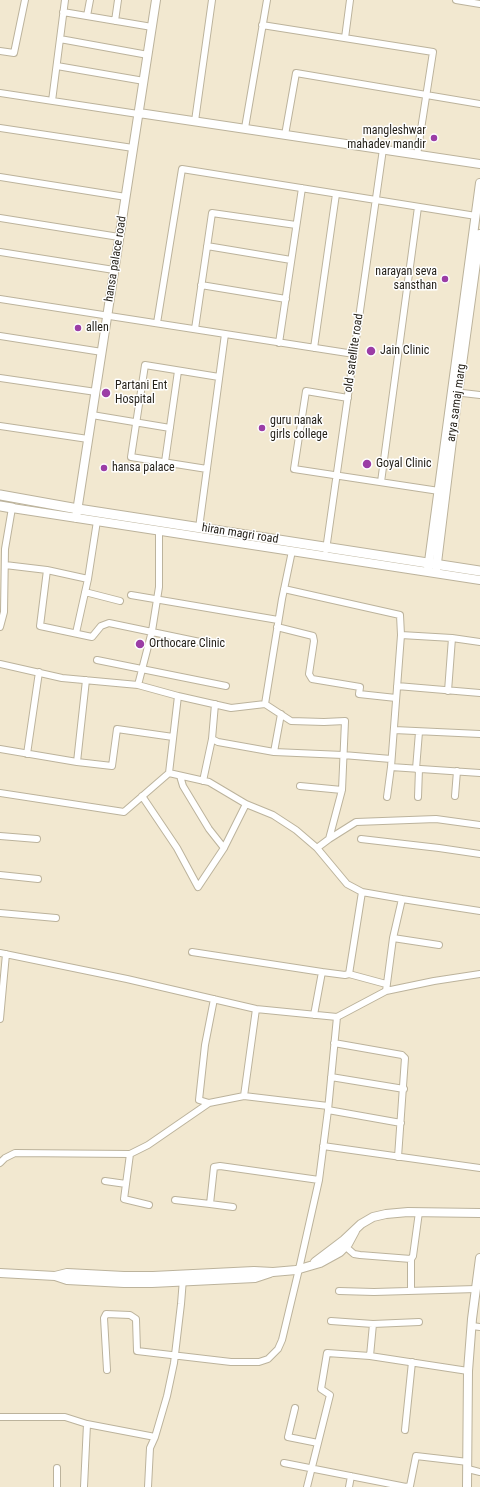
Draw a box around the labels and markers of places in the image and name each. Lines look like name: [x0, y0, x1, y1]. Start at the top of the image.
place label: mangleshwar mahadev mandir: [347, 124, 426, 152]
marker: mangleshwar mahadev mandir: [429, 133, 439, 143]
place label: narayan seva sansthan: [375, 265, 437, 293]
marker: narayan seva sansthan: [440, 274, 450, 284]
place label: allen: [86, 321, 109, 335]
marker: allen: [73, 323, 83, 333]
place label: Jain Clinic: [380, 344, 429, 358]
marker: Jain Clinic: [365, 345, 377, 357]
place label: Partani Ent Hospital: [115, 379, 167, 407]
marker: Partani Ent Hospital: [100, 387, 112, 399]
place label: guru nanak girls college: [270, 414, 328, 442]
marker: guru nanak girls college: [257, 423, 267, 433]
place label: Goyal Clinic: [376, 457, 432, 471]
marker: Goyal Clinic: [361, 458, 373, 470]
place label: hansa palace: [112, 461, 175, 475]
marker: hansa palace: [99, 463, 109, 473]
place label: Orthocare Clinic: [149, 637, 225, 651]
marker: Orthocare Clinic: [134, 638, 146, 650]

